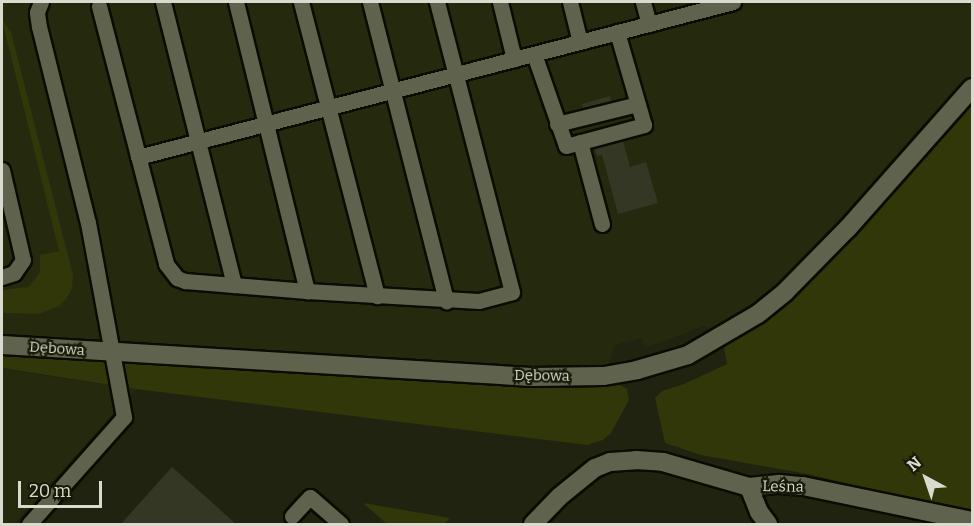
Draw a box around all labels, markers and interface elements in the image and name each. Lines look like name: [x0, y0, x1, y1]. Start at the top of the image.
street label: Dębowa: [29, 338, 85, 360]
street label: Dębowa: [514, 367, 570, 385]
north arrow: [896, 448, 956, 508]
text: N: [903, 453, 925, 475]
scale bar: [21, 469, 105, 507]
street label: Leśna: [762, 478, 804, 496]
text: 20 m: [29, 480, 71, 502]

